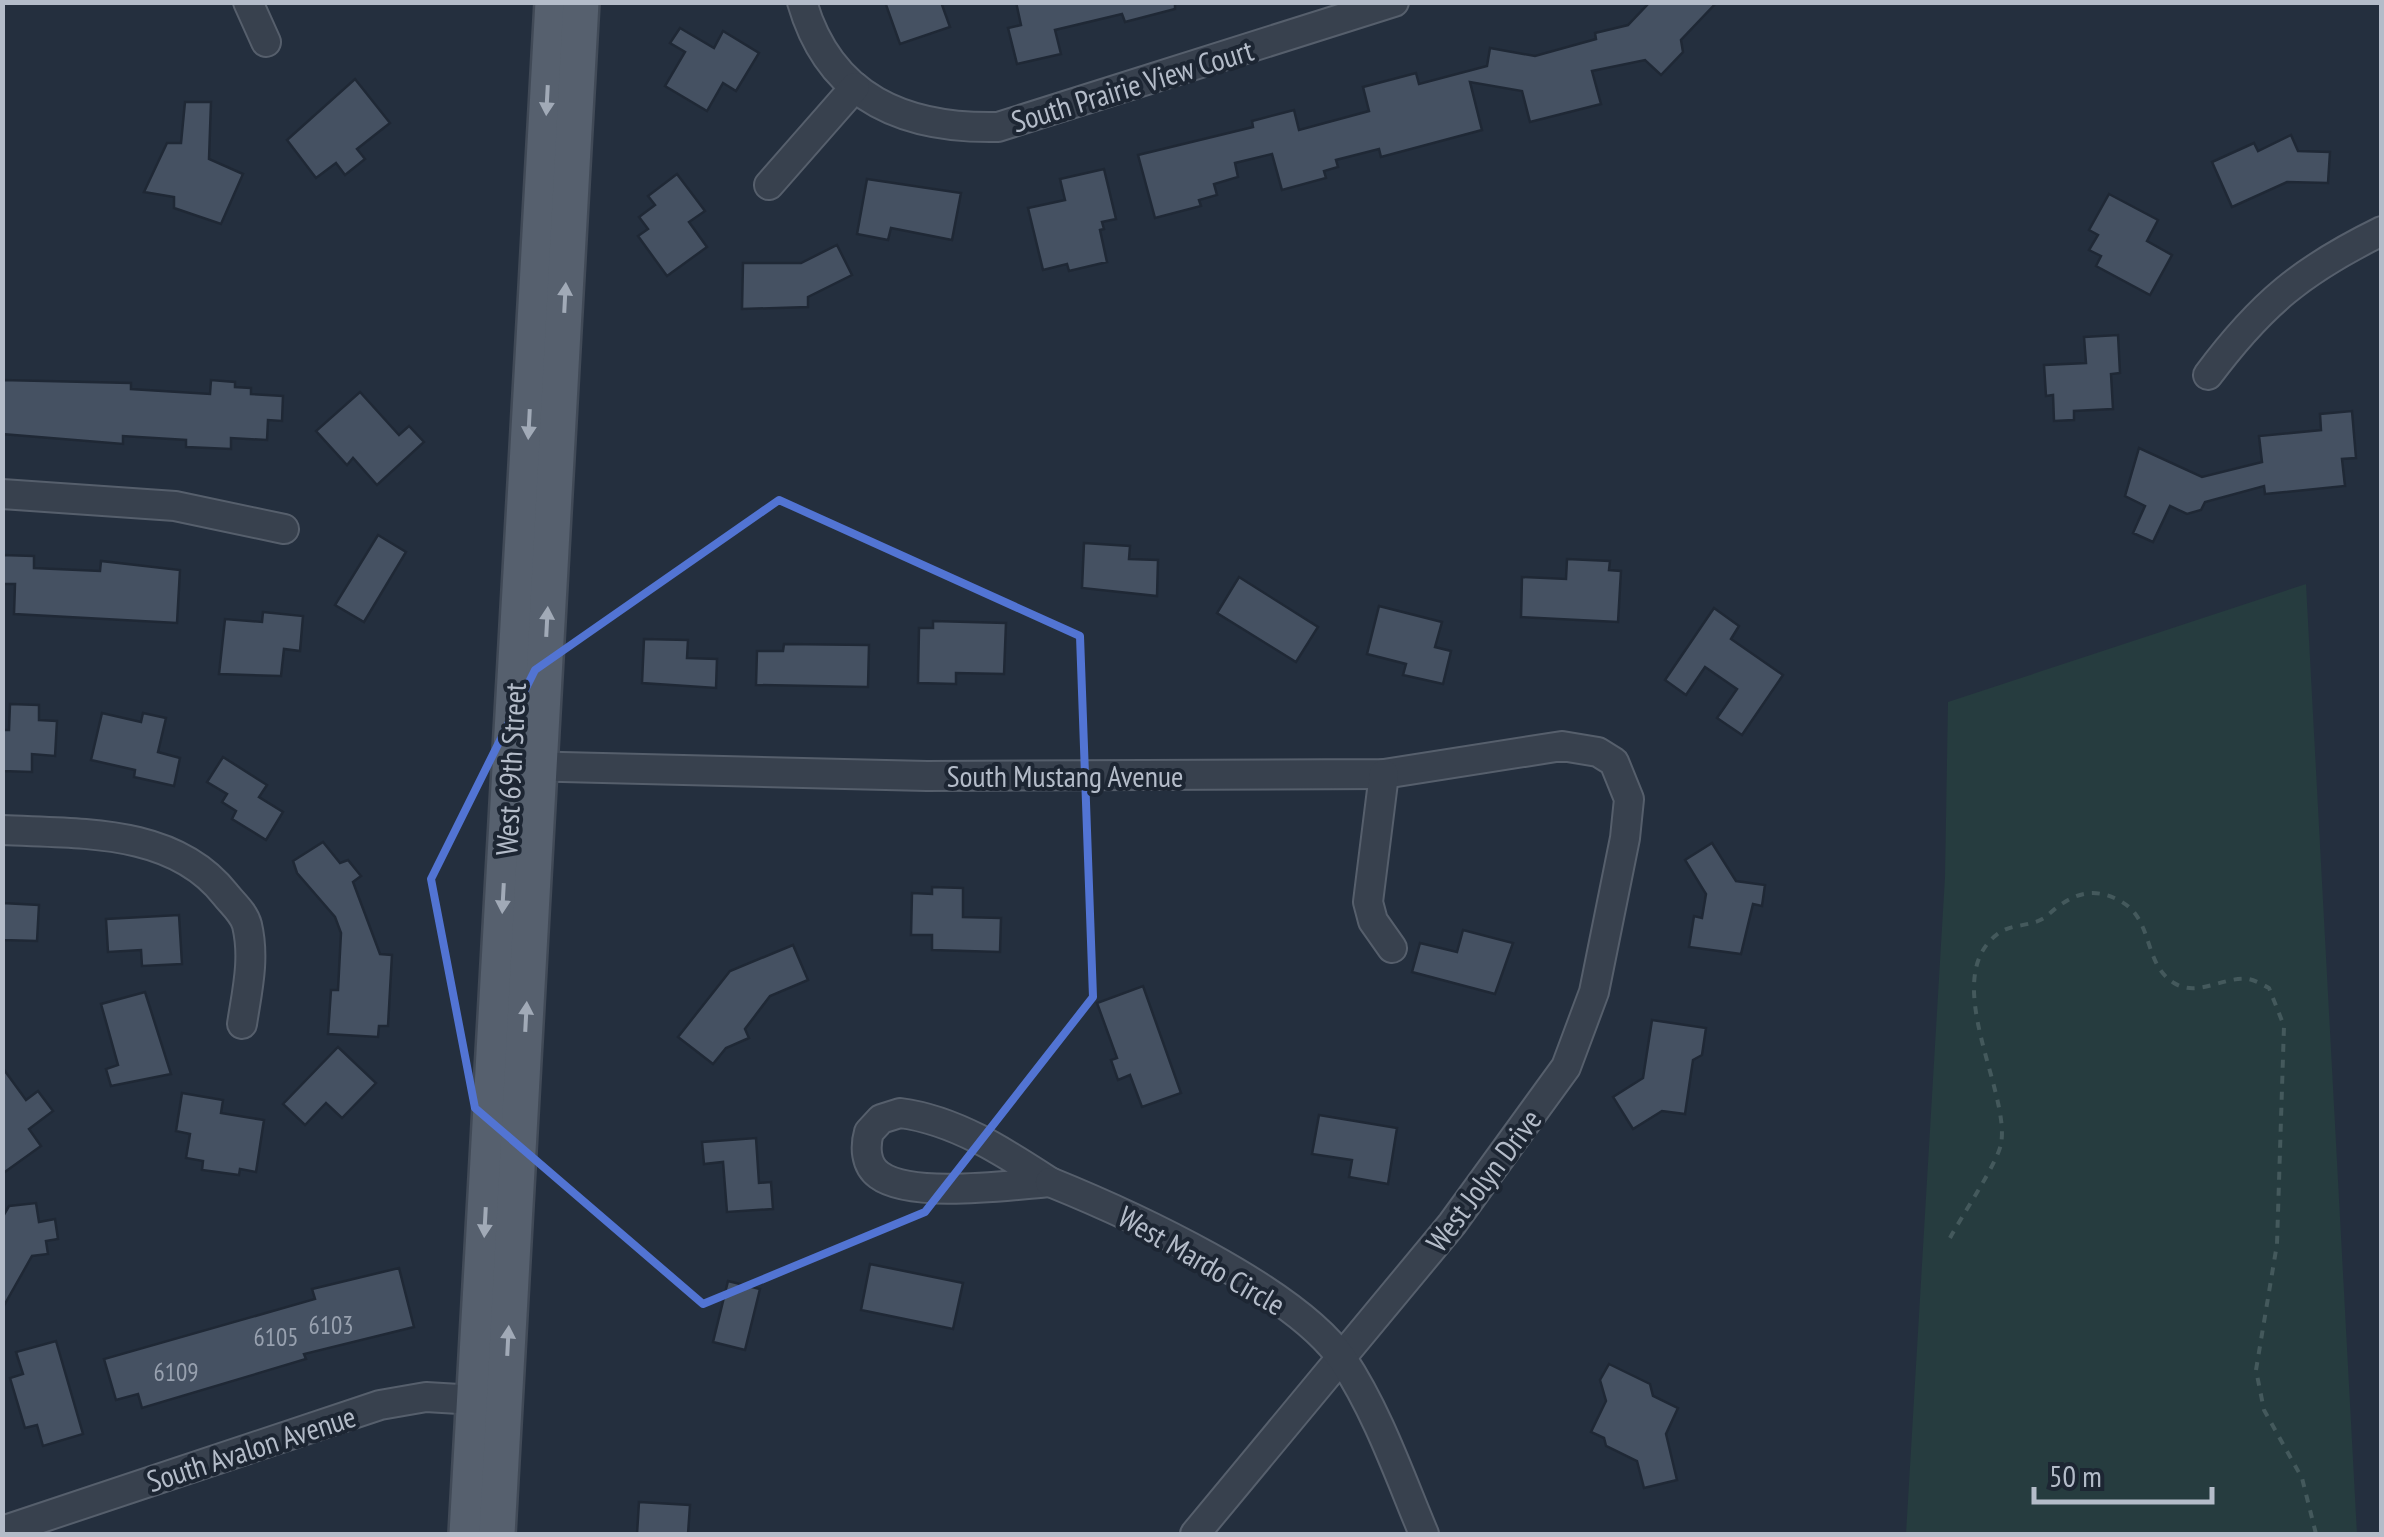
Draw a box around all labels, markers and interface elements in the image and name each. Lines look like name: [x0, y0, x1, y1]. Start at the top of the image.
street label: South Prairie View Court: [1006, 29, 1258, 140]
one-way arrow: [539, 84, 555, 116]
one-way arrow: [557, 281, 573, 313]
one-way arrow: [521, 409, 537, 441]
one-way arrow: [539, 606, 555, 638]
street label: West 69th Street: [486, 681, 534, 856]
street label: South Mustang Avenue: [947, 756, 1183, 795]
one-way arrow: [495, 882, 511, 914]
one-way arrow: [518, 1000, 534, 1032]
street label: West Jolyn Drive: [1417, 1101, 1549, 1259]
street label: West Mardo Circle: [1112, 1197, 1292, 1323]
one-way arrow: [477, 1207, 493, 1239]
house number: 6103: [308, 1309, 354, 1341]
house number: 6105: [253, 1321, 299, 1353]
one-way arrow: [500, 1325, 516, 1357]
house number: 6109: [153, 1356, 199, 1388]
street label: South Avalon Avenue: [142, 1396, 360, 1500]
scale bar: [2034, 1442, 2212, 1504]
text: 50 m: [2049, 1456, 2102, 1495]

